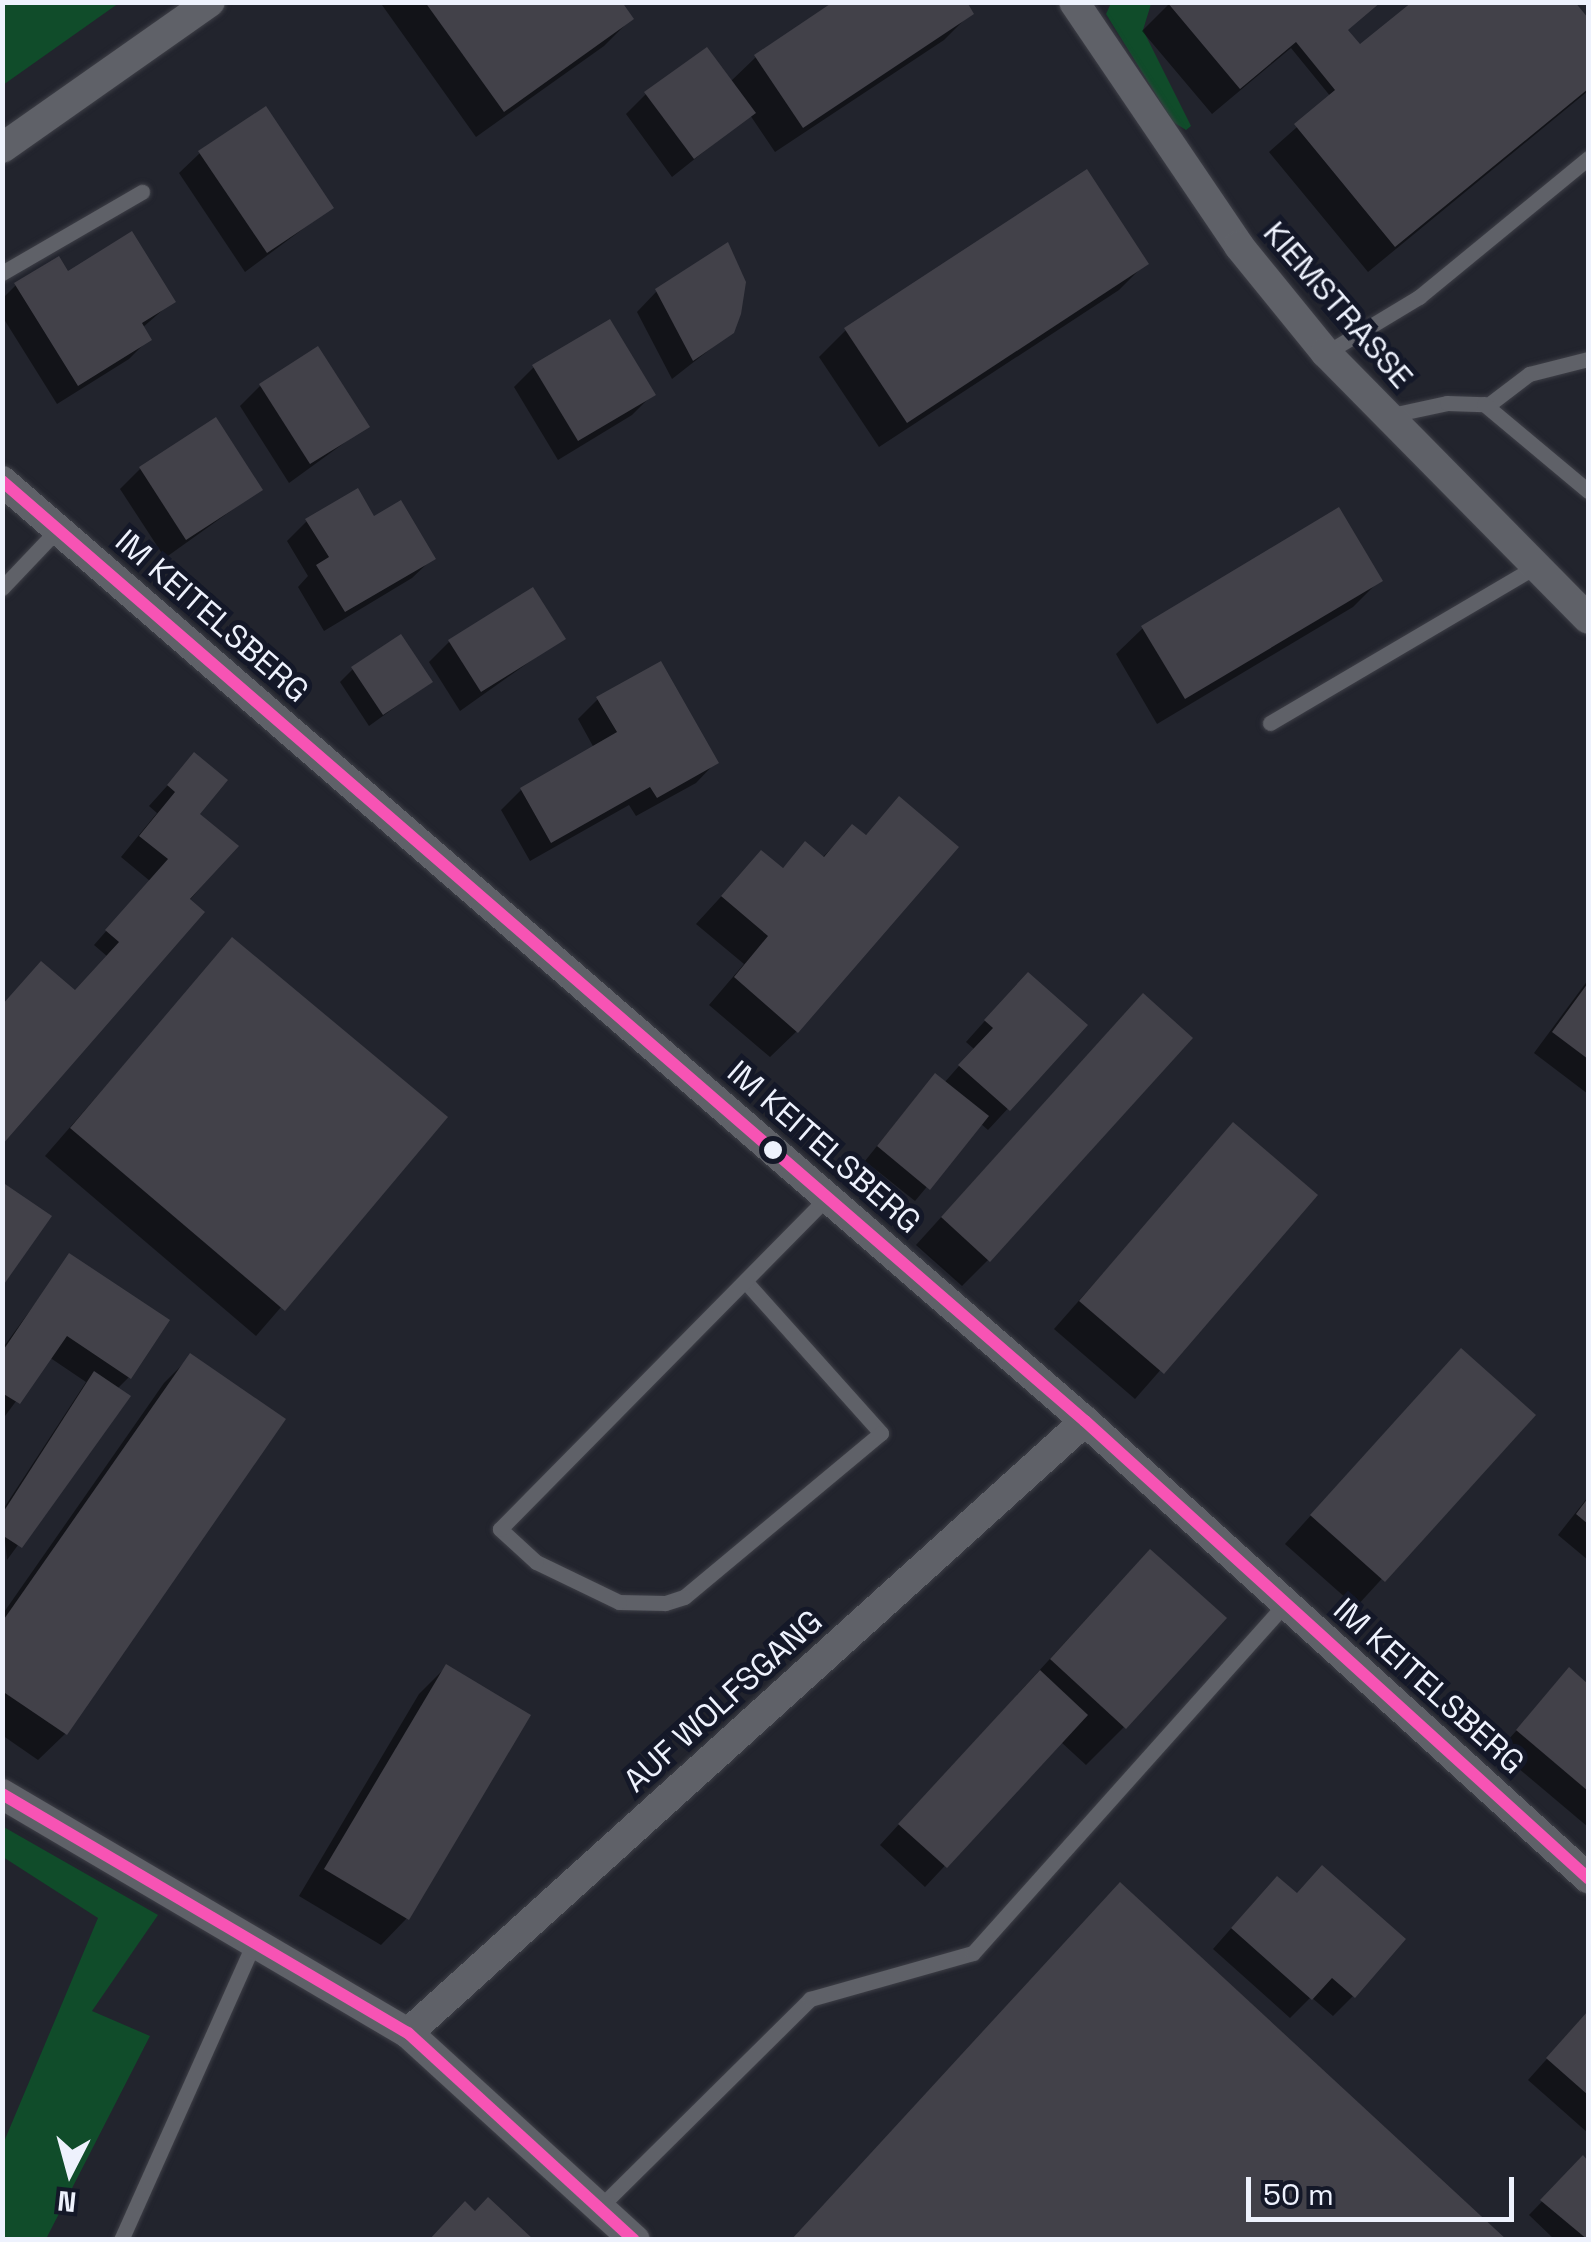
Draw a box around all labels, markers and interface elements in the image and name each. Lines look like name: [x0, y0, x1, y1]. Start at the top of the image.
street label: KIEMSTRASSE: [1255, 214, 1421, 396]
street label: IM KEITELSBERG: [108, 522, 316, 710]
street label: IM KEITELSBERG: [720, 1053, 928, 1241]
unlabelled marker: [763, 1140, 783, 1160]
street label: IM KEITELSBERG: [1326, 1590, 1532, 1782]
street label: AUF WOLFSGANG: [616, 1602, 830, 1800]
north arrow: [20, 2122, 120, 2222]
scale bar: [1251, 2157, 1518, 2219]
text: 50 m: [1263, 2175, 1334, 2214]
text: N: [56, 2183, 78, 2221]

